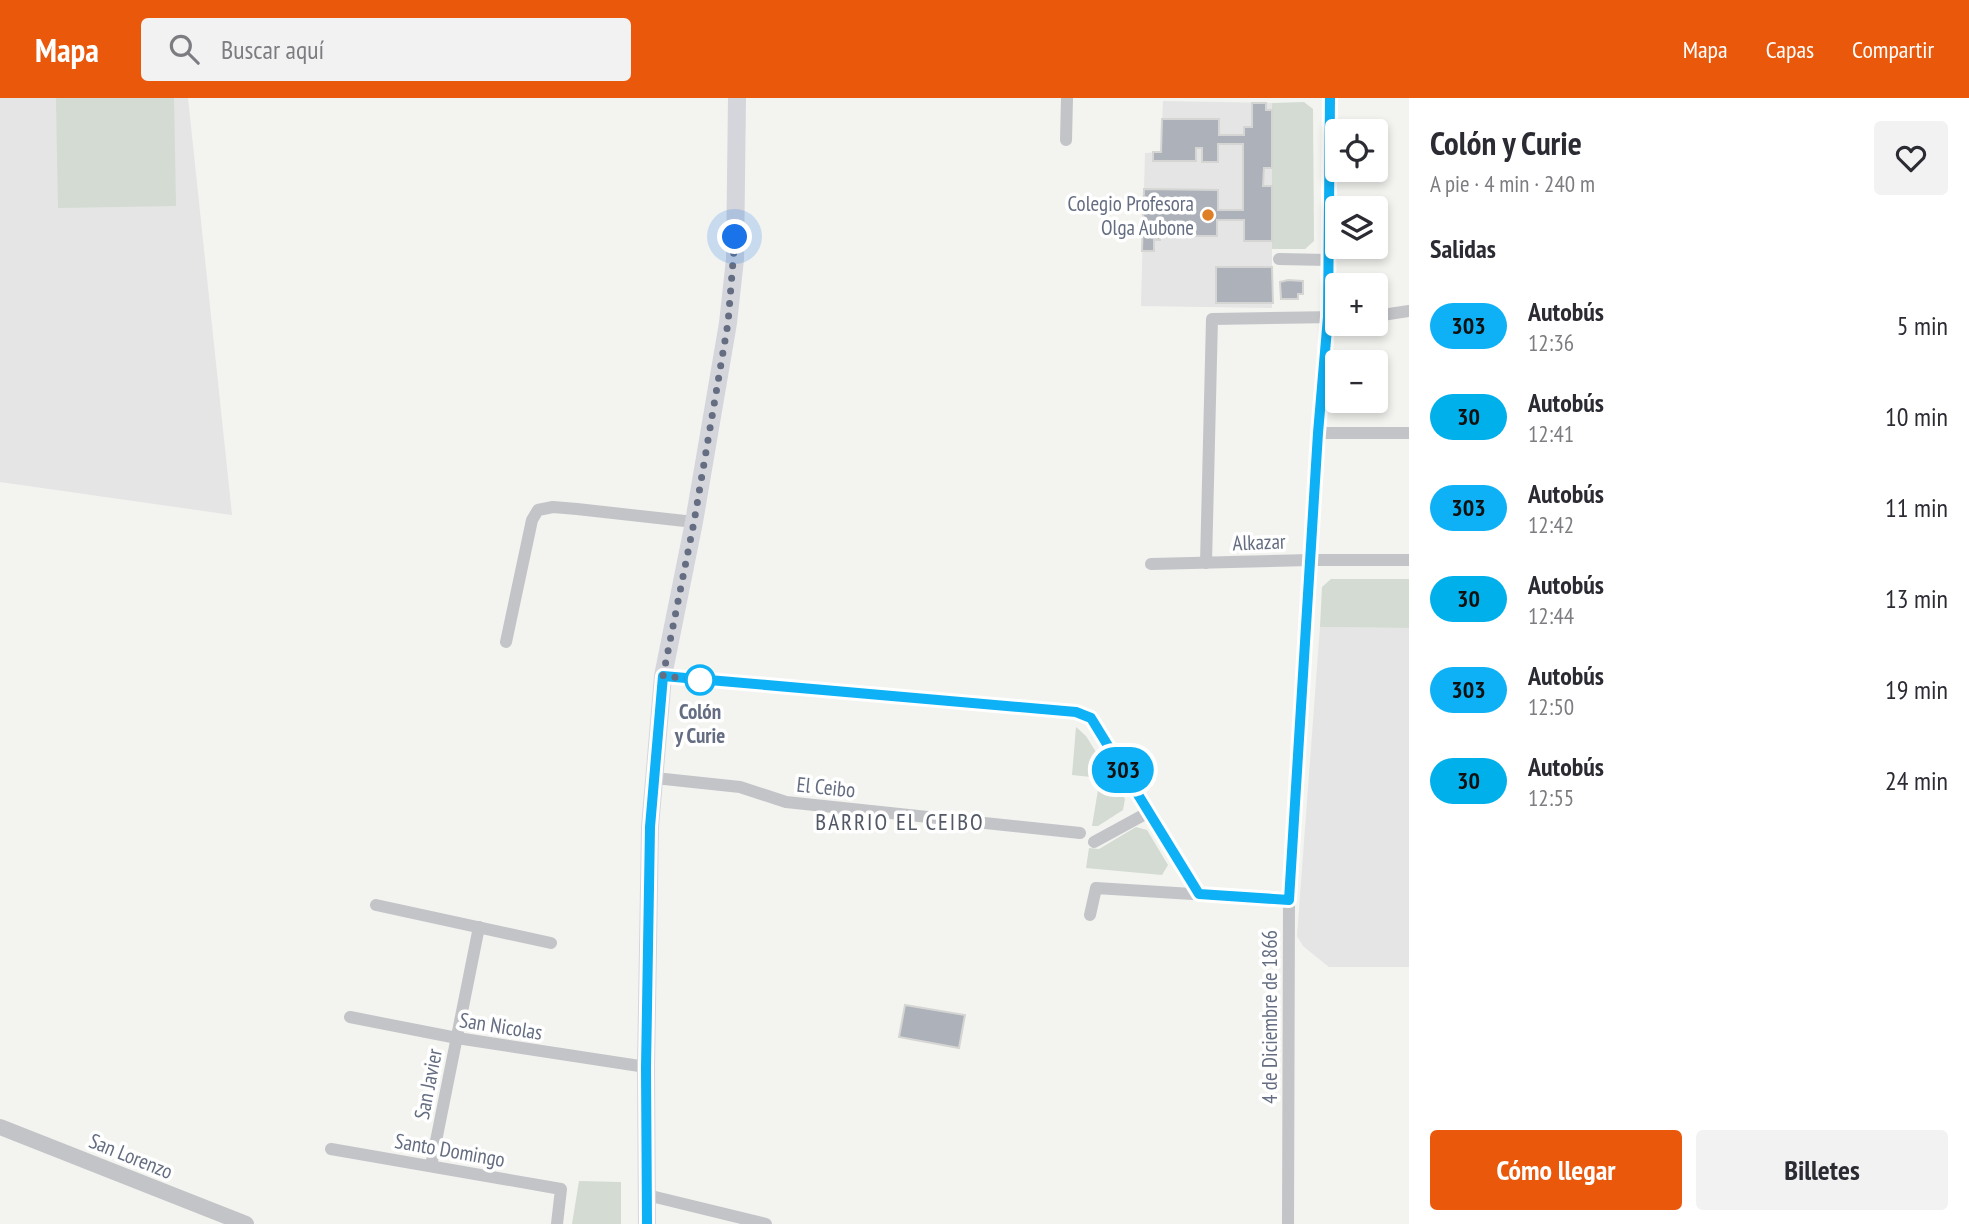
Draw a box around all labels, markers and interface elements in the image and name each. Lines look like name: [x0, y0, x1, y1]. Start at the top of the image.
search box: [141, 18, 631, 81]
text: Mapa: [35, 28, 99, 71]
icon: search: [165, 30, 203, 68]
text: Buscar aquí: [221, 33, 324, 66]
text: Mapa: [1683, 34, 1728, 65]
text: Capas: [1766, 34, 1814, 65]
text: Compartir: [1852, 34, 1934, 65]
map controls: [1325, 119, 1388, 413]
button: locate: [1325, 119, 1388, 182]
text: Colón y Curie: [1430, 121, 1582, 164]
button: heart: [1874, 121, 1948, 195]
text: A pie · 4 min · 240 m: [1430, 169, 1595, 198]
place label: Colegio Profesora Olga Aubone: [1068, 190, 1194, 241]
button: layers: [1325, 196, 1388, 259]
marker: Colegio Profesora Olga Aubone: [1200, 207, 1216, 223]
your location: [717, 219, 752, 254]
text: Salidas: [1430, 232, 1496, 265]
button: +: [1325, 273, 1388, 336]
text: Autobús: [1528, 295, 1604, 328]
text: 5 min: [1897, 309, 1948, 342]
text: 303: [1451, 310, 1486, 341]
text: 12:36: [1528, 328, 1574, 357]
button: −: [1325, 350, 1388, 413]
text: Autobús: [1528, 386, 1604, 419]
text: 10 min: [1885, 400, 1948, 433]
text: 30: [1457, 401, 1480, 432]
text: 12:41: [1528, 419, 1574, 448]
text: Autobús: [1528, 477, 1604, 510]
text: 11 min: [1885, 491, 1948, 524]
text: 303: [1451, 492, 1486, 523]
text: 12:42: [1528, 510, 1574, 539]
street label: Alkazar: [1232, 528, 1286, 556]
text: Autobús: [1528, 568, 1604, 601]
text: 13 min: [1885, 582, 1948, 615]
text: 30: [1457, 583, 1480, 614]
text: 12:44: [1528, 601, 1574, 630]
text: Autobús: [1528, 659, 1604, 692]
marker: Colón y Curie: [685, 665, 715, 695]
text: 19 min: [1885, 673, 1948, 706]
text: 303: [1451, 674, 1486, 705]
text: 12:50: [1528, 692, 1574, 721]
place label: Colón y Curie: [674, 698, 725, 749]
line badge: 303: [1083, 747, 1163, 793]
text: Autobús: [1528, 750, 1604, 783]
text: 303: [1106, 754, 1140, 785]
text: 24 min: [1885, 764, 1948, 797]
text: 30: [1457, 765, 1480, 796]
street label: El Ceibo: [795, 771, 857, 803]
text: 12:55: [1528, 783, 1574, 812]
district label: BARRIO EL CEIBO: [815, 807, 985, 836]
street label: 4 de Diciembre de 1866: [1256, 930, 1283, 1104]
street label: San Nicolas: [458, 1006, 544, 1046]
street label: San Javier: [408, 1046, 448, 1122]
street label: San Lorenzo: [85, 1127, 177, 1185]
street label: Santo Domingo: [393, 1127, 507, 1173]
button: Cómo llegar: [1430, 1130, 1682, 1210]
button: Billetes: [1696, 1130, 1948, 1210]

